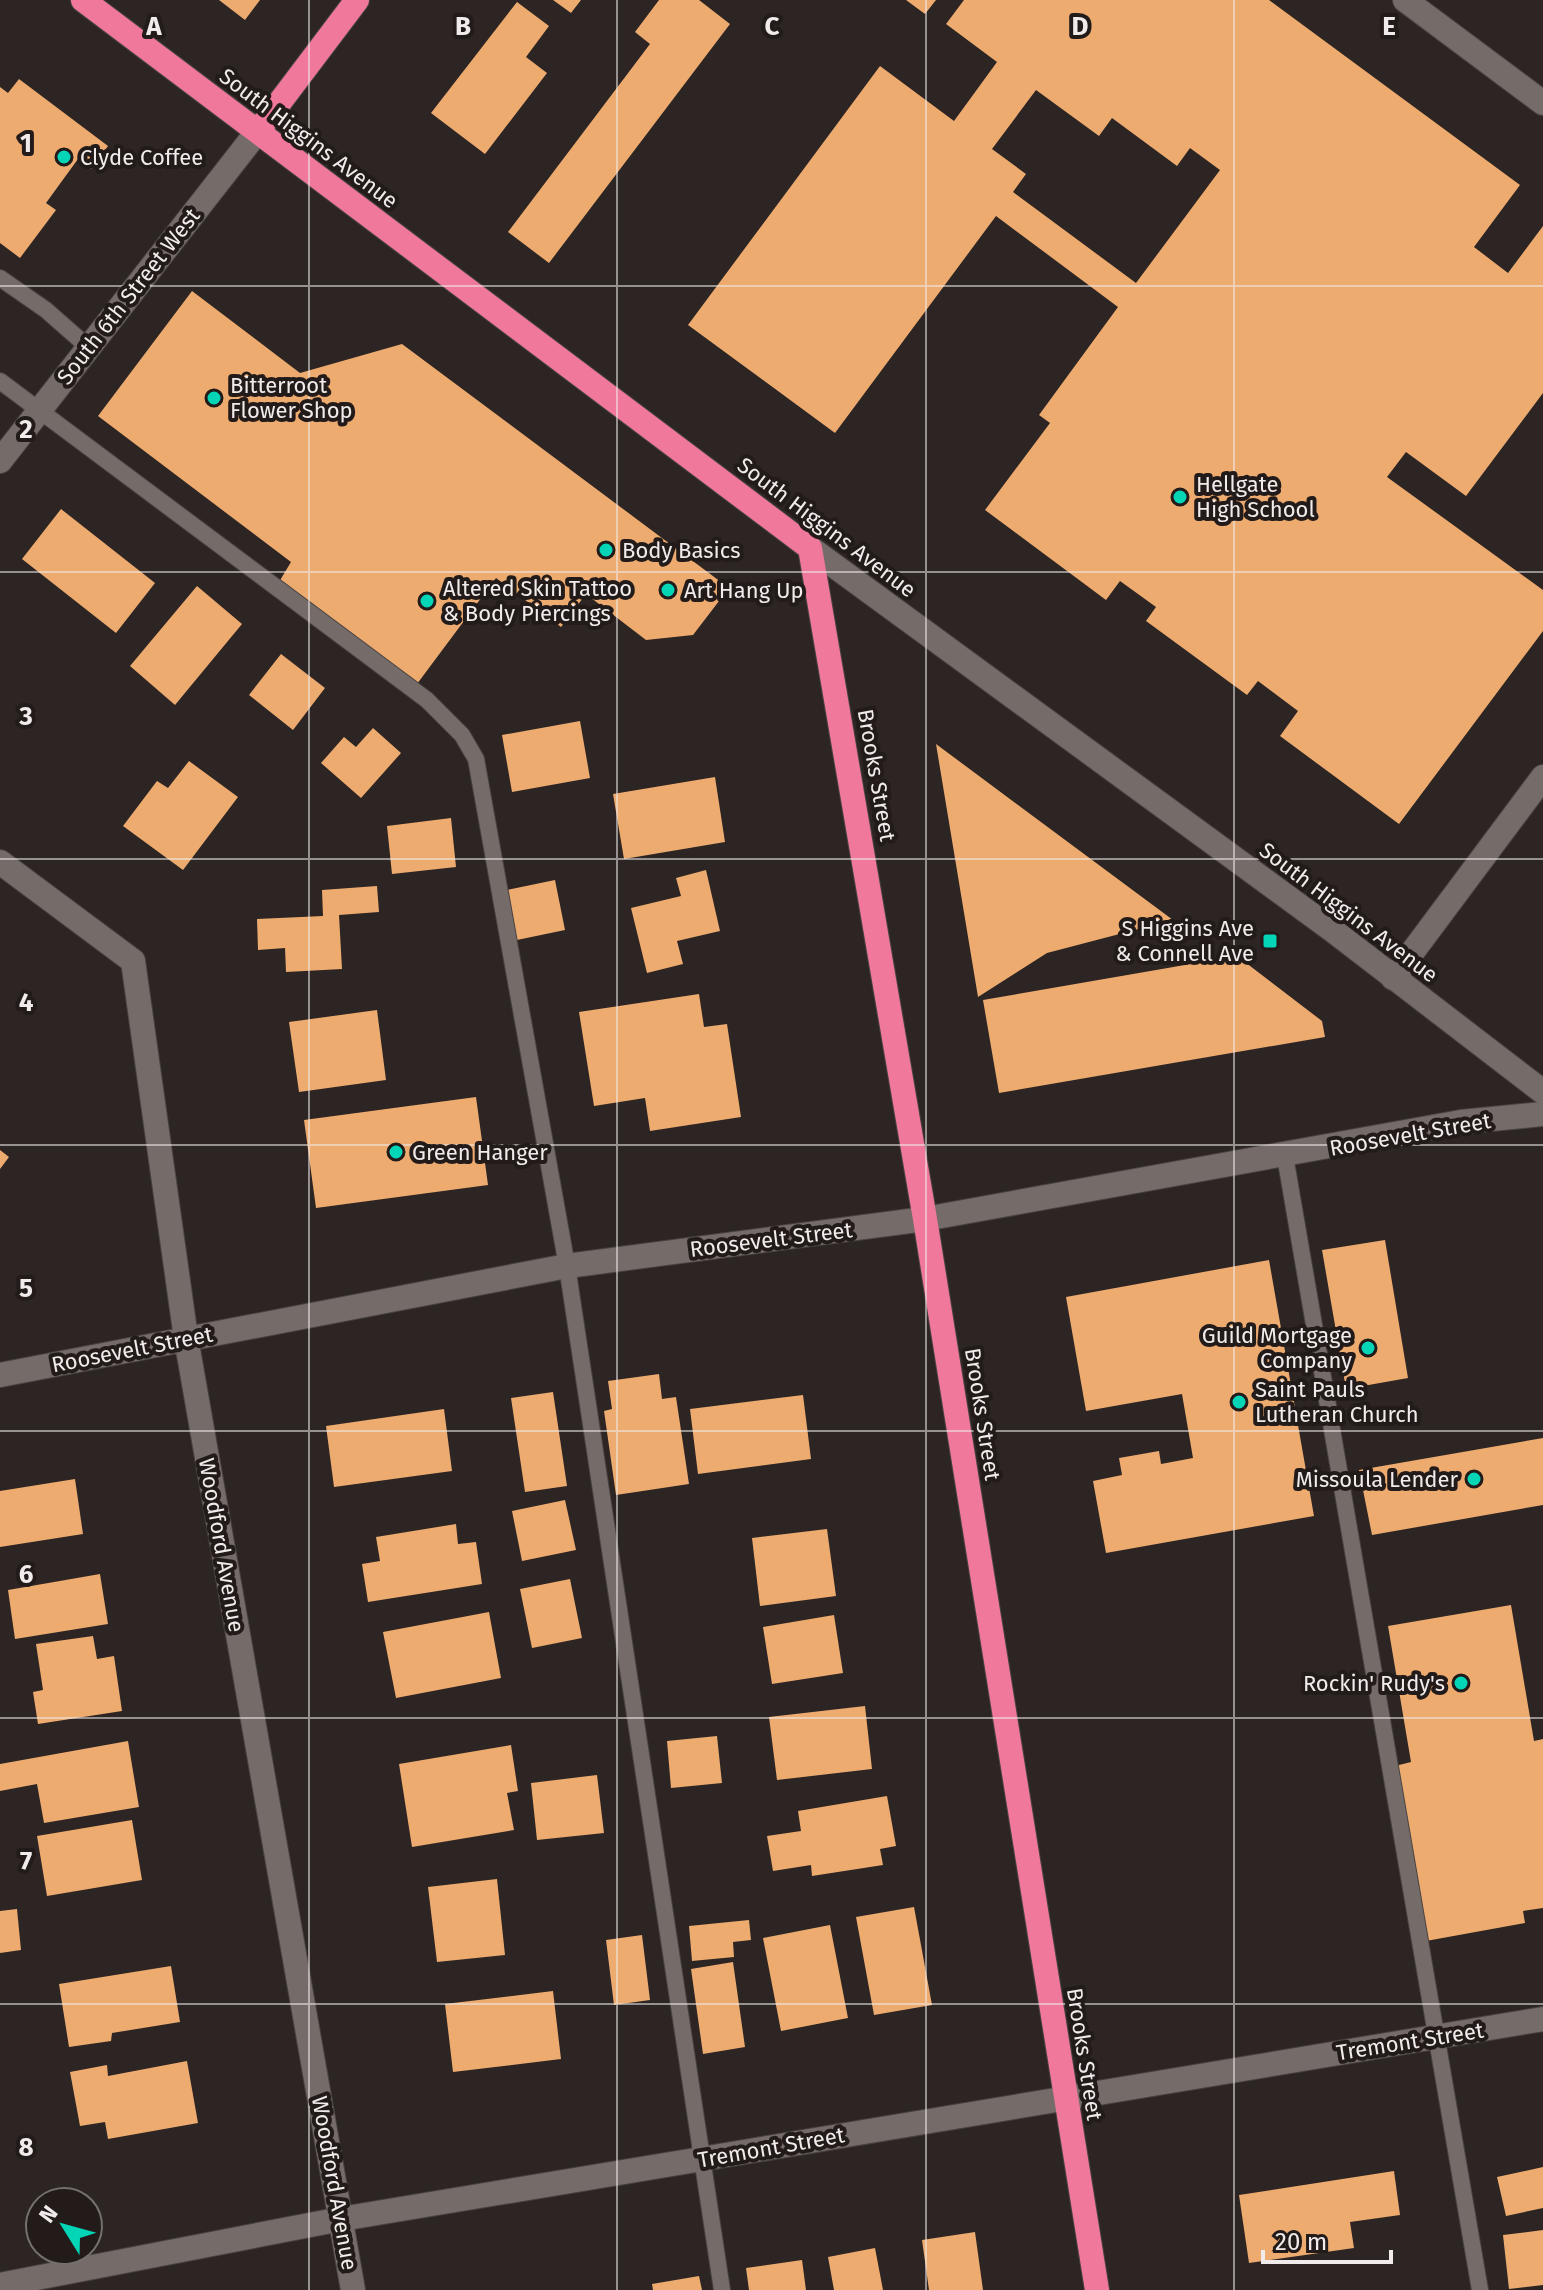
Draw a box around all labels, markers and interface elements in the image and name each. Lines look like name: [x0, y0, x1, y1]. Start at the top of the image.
text: A: [145, 11, 162, 42]
text: B: [455, 11, 471, 42]
text: C: [765, 11, 780, 42]
text: D: [1072, 11, 1089, 42]
text: E: [1382, 11, 1396, 42]
street label: South Higgins Avenue: [214, 62, 403, 214]
text: 1: [20, 128, 32, 159]
place label: Clyde Coffee: [80, 144, 203, 171]
marker: Clyde Coffee: [55, 148, 73, 166]
street label: South 6th Street West: [51, 203, 206, 390]
place label: Bitterroot Flower Shop: [230, 372, 353, 424]
marker: Bitterroot Flower Shop: [205, 389, 223, 407]
text: 2: [19, 414, 33, 445]
street label: South Higgins Avenue: [732, 451, 921, 603]
place label: Hellgate High School: [1196, 471, 1315, 523]
marker: Hellgate High School: [1171, 488, 1189, 506]
place label: Body Basics: [622, 537, 740, 564]
marker: Body Basics: [597, 541, 615, 559]
place label: Altered Skin Tattoo & Body Piercings: [443, 575, 632, 627]
place label: Art Hang Up: [684, 577, 804, 604]
marker: Art Hang Up: [659, 581, 677, 599]
marker: Altered Skin Tattoo & Body Piercings: [418, 592, 436, 610]
text: 3: [18, 701, 33, 732]
street label: Brooks Street: [852, 707, 901, 843]
street label: South Higgins Avenue: [1254, 836, 1443, 988]
place label: S Higgins Ave & Connell Ave: [1116, 915, 1254, 967]
marker: S Higgins Ave & Connell Ave: [1261, 932, 1279, 950]
text: 4: [19, 987, 34, 1018]
street label: Roosevelt Street: [1327, 1107, 1493, 1162]
place label: Green Hanger: [412, 1139, 548, 1166]
marker: Green Hanger: [387, 1143, 405, 1161]
street label: Roosevelt Street: [688, 1216, 854, 1263]
text: 5: [19, 1273, 33, 1304]
street label: Roosevelt Street: [49, 1321, 215, 1378]
place label: Guild Mortgage Company: [1202, 1322, 1352, 1374]
marker: Guild Mortgage Company: [1359, 1339, 1377, 1357]
street label: Brooks Street: [959, 1346, 1006, 1482]
place label: Saint Pauls Lutheran Church: [1255, 1376, 1419, 1428]
marker: Saint Pauls Lutheran Church: [1230, 1393, 1248, 1411]
street label: Woodford Avenue: [193, 1456, 250, 1634]
place label: Missoula Lender: [1296, 1466, 1458, 1493]
marker: Missoula Lender: [1465, 1470, 1483, 1488]
text: 6: [19, 1559, 34, 1590]
place label: Rockin' Rudy's: [1303, 1670, 1445, 1697]
marker: Rockin' Rudy's: [1452, 1674, 1470, 1692]
text: 7: [20, 1846, 32, 1877]
street label: Brooks Street: [1061, 1986, 1108, 2122]
street label: Tremont Street: [1335, 2017, 1486, 2066]
street label: Woodford Avenue: [306, 2094, 363, 2272]
street label: Tremont Street: [696, 2121, 847, 2174]
text: 8: [18, 2132, 34, 2163]
north arrow: [24, 2186, 104, 2266]
text: N: [33, 2200, 64, 2228]
scale bar: [1263, 2214, 1391, 2264]
text: 20 m: [1275, 2228, 1327, 2256]

